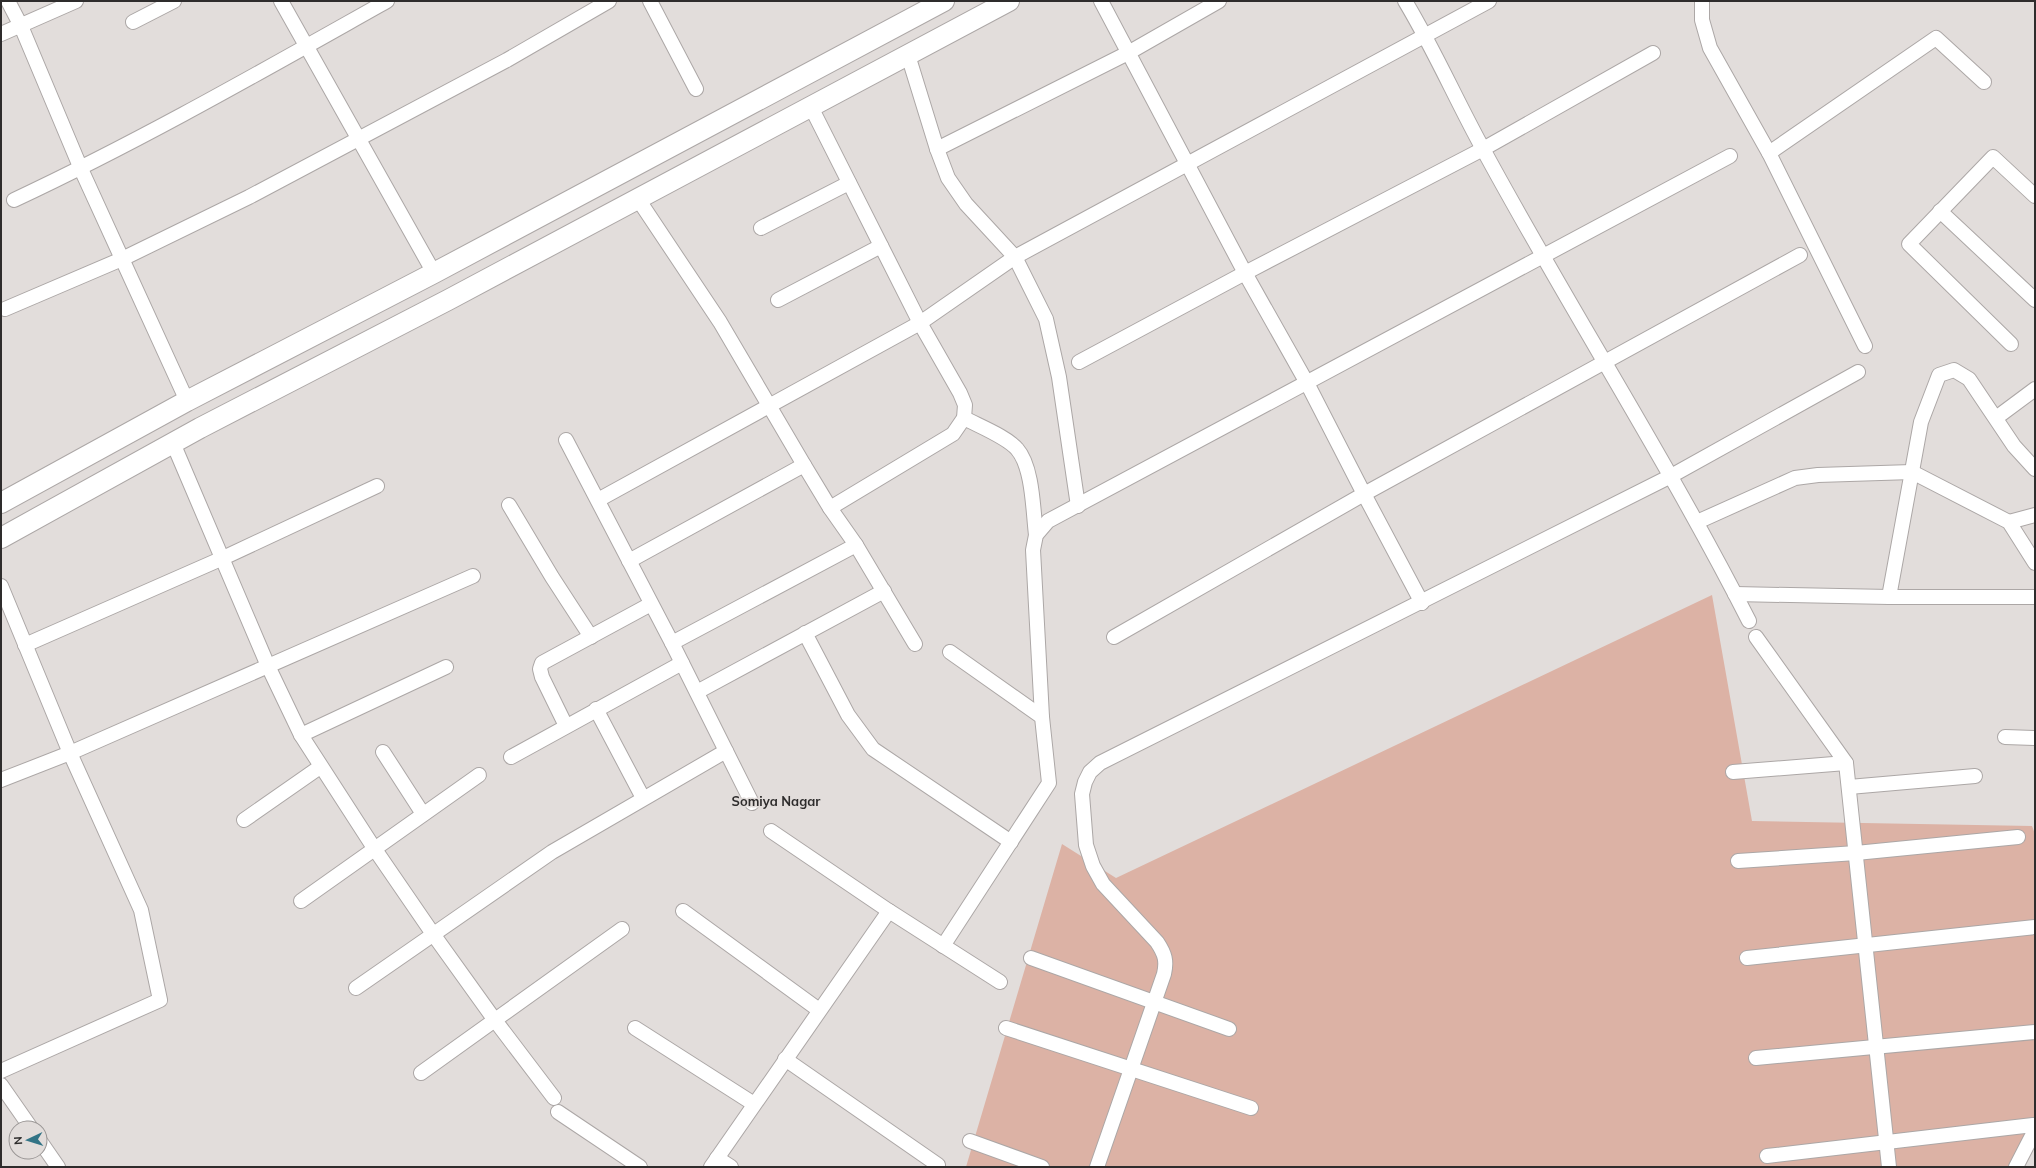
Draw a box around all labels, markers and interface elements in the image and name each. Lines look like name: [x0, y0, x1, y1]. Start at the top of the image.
district label: Somiya Nagar: [732, 793, 821, 810]
north arrow: [8, 1120, 48, 1160]
text: N: [11, 1136, 25, 1145]

